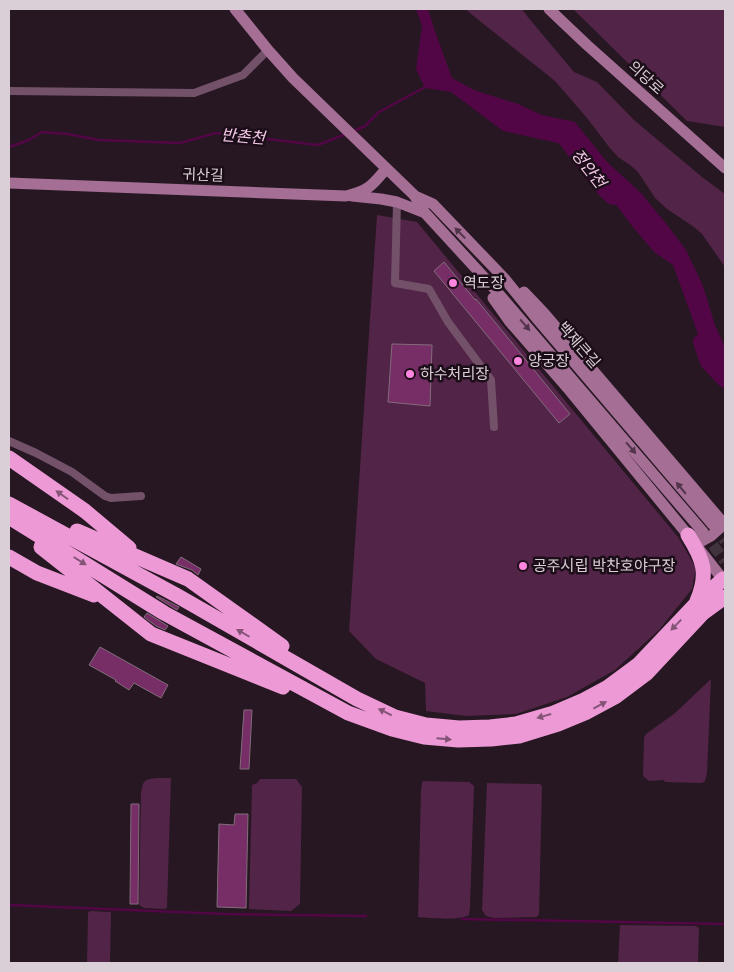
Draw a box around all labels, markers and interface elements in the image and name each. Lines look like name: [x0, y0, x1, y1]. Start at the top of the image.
street label: 의당로: [625, 57, 668, 99]
water label: 반촌천: [220, 124, 268, 148]
water label: 정안천: [568, 144, 612, 193]
street label: 귀산길: [182, 164, 224, 185]
one-way arrow: [454, 227, 466, 239]
place label: 역도장: [463, 273, 505, 292]
marker: 역도장: [447, 277, 459, 289]
street label: 백제큰길: [554, 318, 605, 372]
one-way arrow: [519, 319, 530, 331]
place label: 양궁장: [528, 351, 570, 370]
marker: 양궁장: [512, 355, 524, 367]
place label: 하수처리장: [420, 364, 489, 383]
marker: 하수처리장: [404, 368, 416, 380]
one-way arrow: [625, 442, 637, 454]
one-way arrow: [676, 482, 687, 494]
one-way arrow: [55, 490, 69, 500]
place label: 공주시립 박찬호야구장: [533, 556, 676, 575]
one-way arrow: [73, 557, 86, 566]
marker: 공주시립 박찬호야구장: [517, 560, 529, 572]
one-way arrow: [670, 619, 682, 631]
one-way arrow: [235, 629, 250, 637]
one-way arrow: [593, 701, 607, 709]
one-way arrow: [377, 708, 392, 716]
one-way arrow: [536, 712, 551, 720]
one-way arrow: [436, 735, 452, 743]

